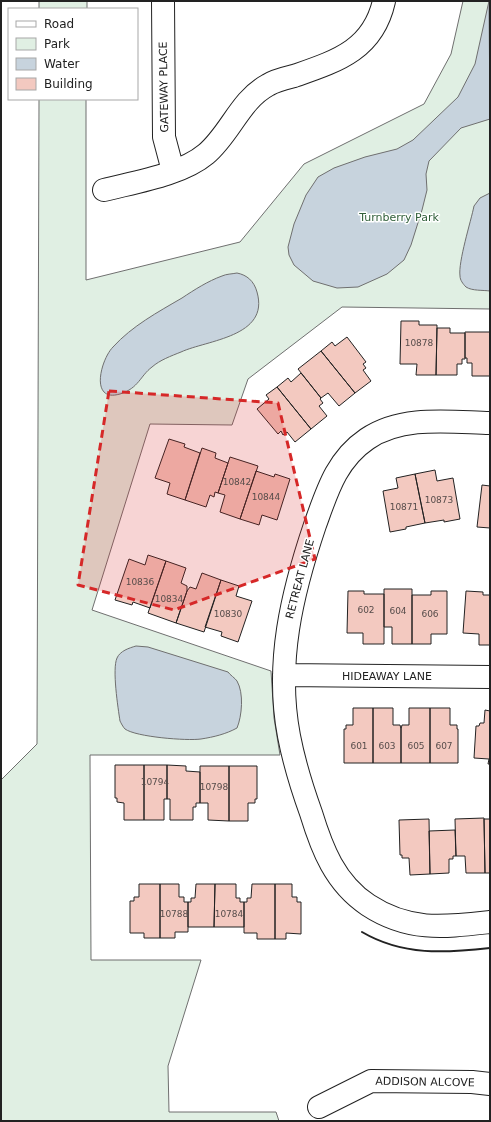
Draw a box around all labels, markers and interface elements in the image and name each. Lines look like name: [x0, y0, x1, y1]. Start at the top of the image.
legend: [8, 8, 138, 100]
text: Road: [44, 17, 74, 31]
text: Park: [44, 37, 70, 51]
street label: GATEWAY PLACE: [157, 41, 171, 133]
text: Water: [44, 57, 80, 71]
text: Building: [44, 77, 93, 91]
park label: Turnberry Park: [358, 211, 439, 224]
house number: 10878: [405, 338, 434, 348]
house number: 10842: [223, 477, 251, 487]
house number: 10844: [252, 492, 281, 502]
house number: 10873: [425, 495, 453, 505]
house number: 10871: [390, 502, 418, 512]
street label: RETREAT LANE: [283, 538, 317, 620]
house number: 10836: [126, 577, 155, 587]
house number: 10834: [155, 594, 184, 604]
house number: 602: [357, 605, 375, 615]
house number: 604: [389, 606, 407, 616]
house number: 10830: [214, 609, 243, 619]
house number: 606: [421, 609, 439, 619]
street label: HIDEAWAY LANE: [342, 670, 432, 683]
house number: 601: [350, 741, 368, 751]
house number: 603: [378, 741, 396, 751]
house number: 605: [407, 741, 425, 751]
house number: 607: [435, 741, 453, 751]
house number: 10794: [141, 777, 170, 787]
house number: 10798: [200, 782, 229, 792]
house number: 10788: [160, 909, 189, 919]
house number: 10784: [215, 909, 244, 919]
street label: ADDISON ALCOVE: [375, 1075, 475, 1089]

